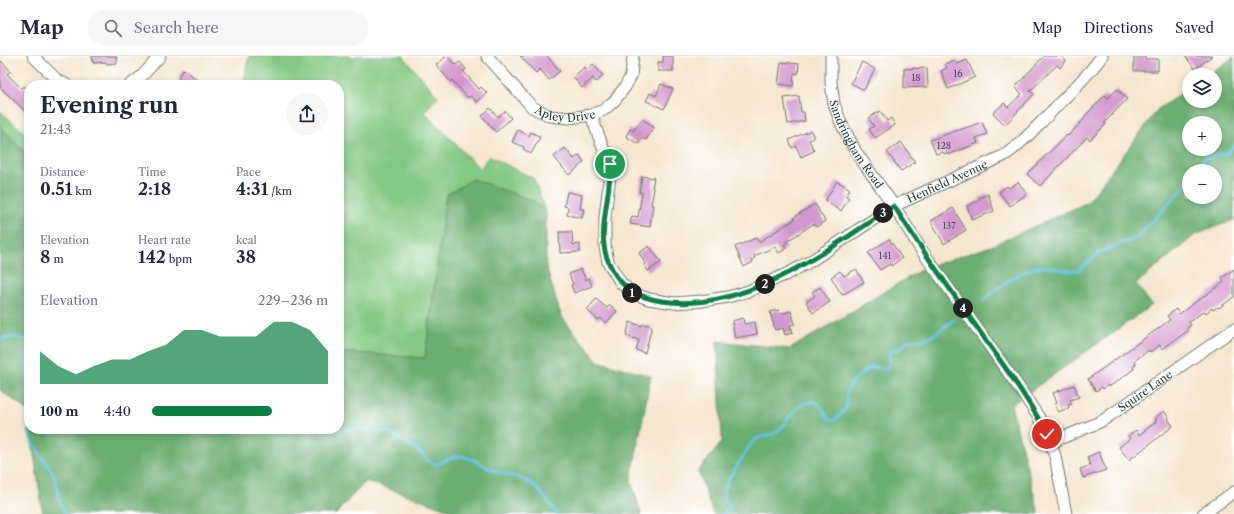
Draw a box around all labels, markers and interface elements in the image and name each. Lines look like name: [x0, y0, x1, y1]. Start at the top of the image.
search box: [88, 10, 368, 46]
text: Map: [20, 16, 64, 39]
icon: search: [102, 17, 124, 39]
text: Search here: [134, 18, 219, 37]
text: Map: [1032, 19, 1062, 37]
text: Directions: [1084, 19, 1153, 37]
text: Saved: [1175, 19, 1214, 37]
house number: 16: [953, 68, 963, 79]
map controls: [1182, 68, 1222, 204]
button: layers: [1182, 68, 1222, 108]
house number: 18: [911, 72, 921, 83]
text: Evening run: [40, 92, 179, 119]
button: share: [286, 93, 328, 135]
street label: Sandringham Road: [827, 99, 887, 191]
street label: Apley Drive: [532, 102, 598, 125]
button: +: [1182, 116, 1222, 156]
text: 21:43: [40, 121, 71, 137]
house number: 128: [937, 140, 951, 151]
pin: [593, 147, 627, 181]
icon: arrive: [599, 153, 621, 175]
street label: Henfield Avenue: [905, 157, 990, 206]
button: −: [1182, 164, 1222, 204]
text: Distance: [40, 165, 86, 179]
text: Time: [138, 165, 166, 179]
text: Pace: [236, 165, 261, 179]
text: 0.51: [40, 179, 72, 199]
text: 2:18: [138, 179, 171, 199]
text: 4:31: [236, 179, 268, 199]
text: km: [72, 184, 92, 198]
text: /km: [268, 184, 292, 198]
pin: 3: [873, 203, 893, 223]
text: 3: [880, 206, 886, 220]
house number: 137: [942, 220, 956, 231]
text: Elevation: [40, 233, 89, 247]
text: Heart rate: [138, 233, 191, 247]
text: kcal: [236, 233, 257, 247]
text: 8: [40, 247, 50, 267]
text: 142: [138, 247, 166, 267]
text: 38: [236, 247, 256, 267]
house number: 141: [879, 250, 892, 261]
text: m: [50, 252, 64, 266]
text: bpm: [166, 252, 192, 266]
pin: 2: [755, 274, 775, 294]
text: 2: [762, 277, 768, 291]
pin: 1: [622, 283, 642, 303]
text: 1: [630, 286, 634, 300]
text: Elevation: [40, 292, 98, 308]
text: 229–236 m: [258, 292, 328, 308]
pin: 4: [953, 298, 973, 318]
text: 4: [960, 301, 966, 315]
street label: Squire Lane: [1115, 367, 1175, 415]
text: 100 m: [40, 403, 79, 419]
text: 4:40: [104, 403, 131, 419]
pin: [1030, 417, 1064, 451]
icon: check: [1036, 423, 1058, 445]

